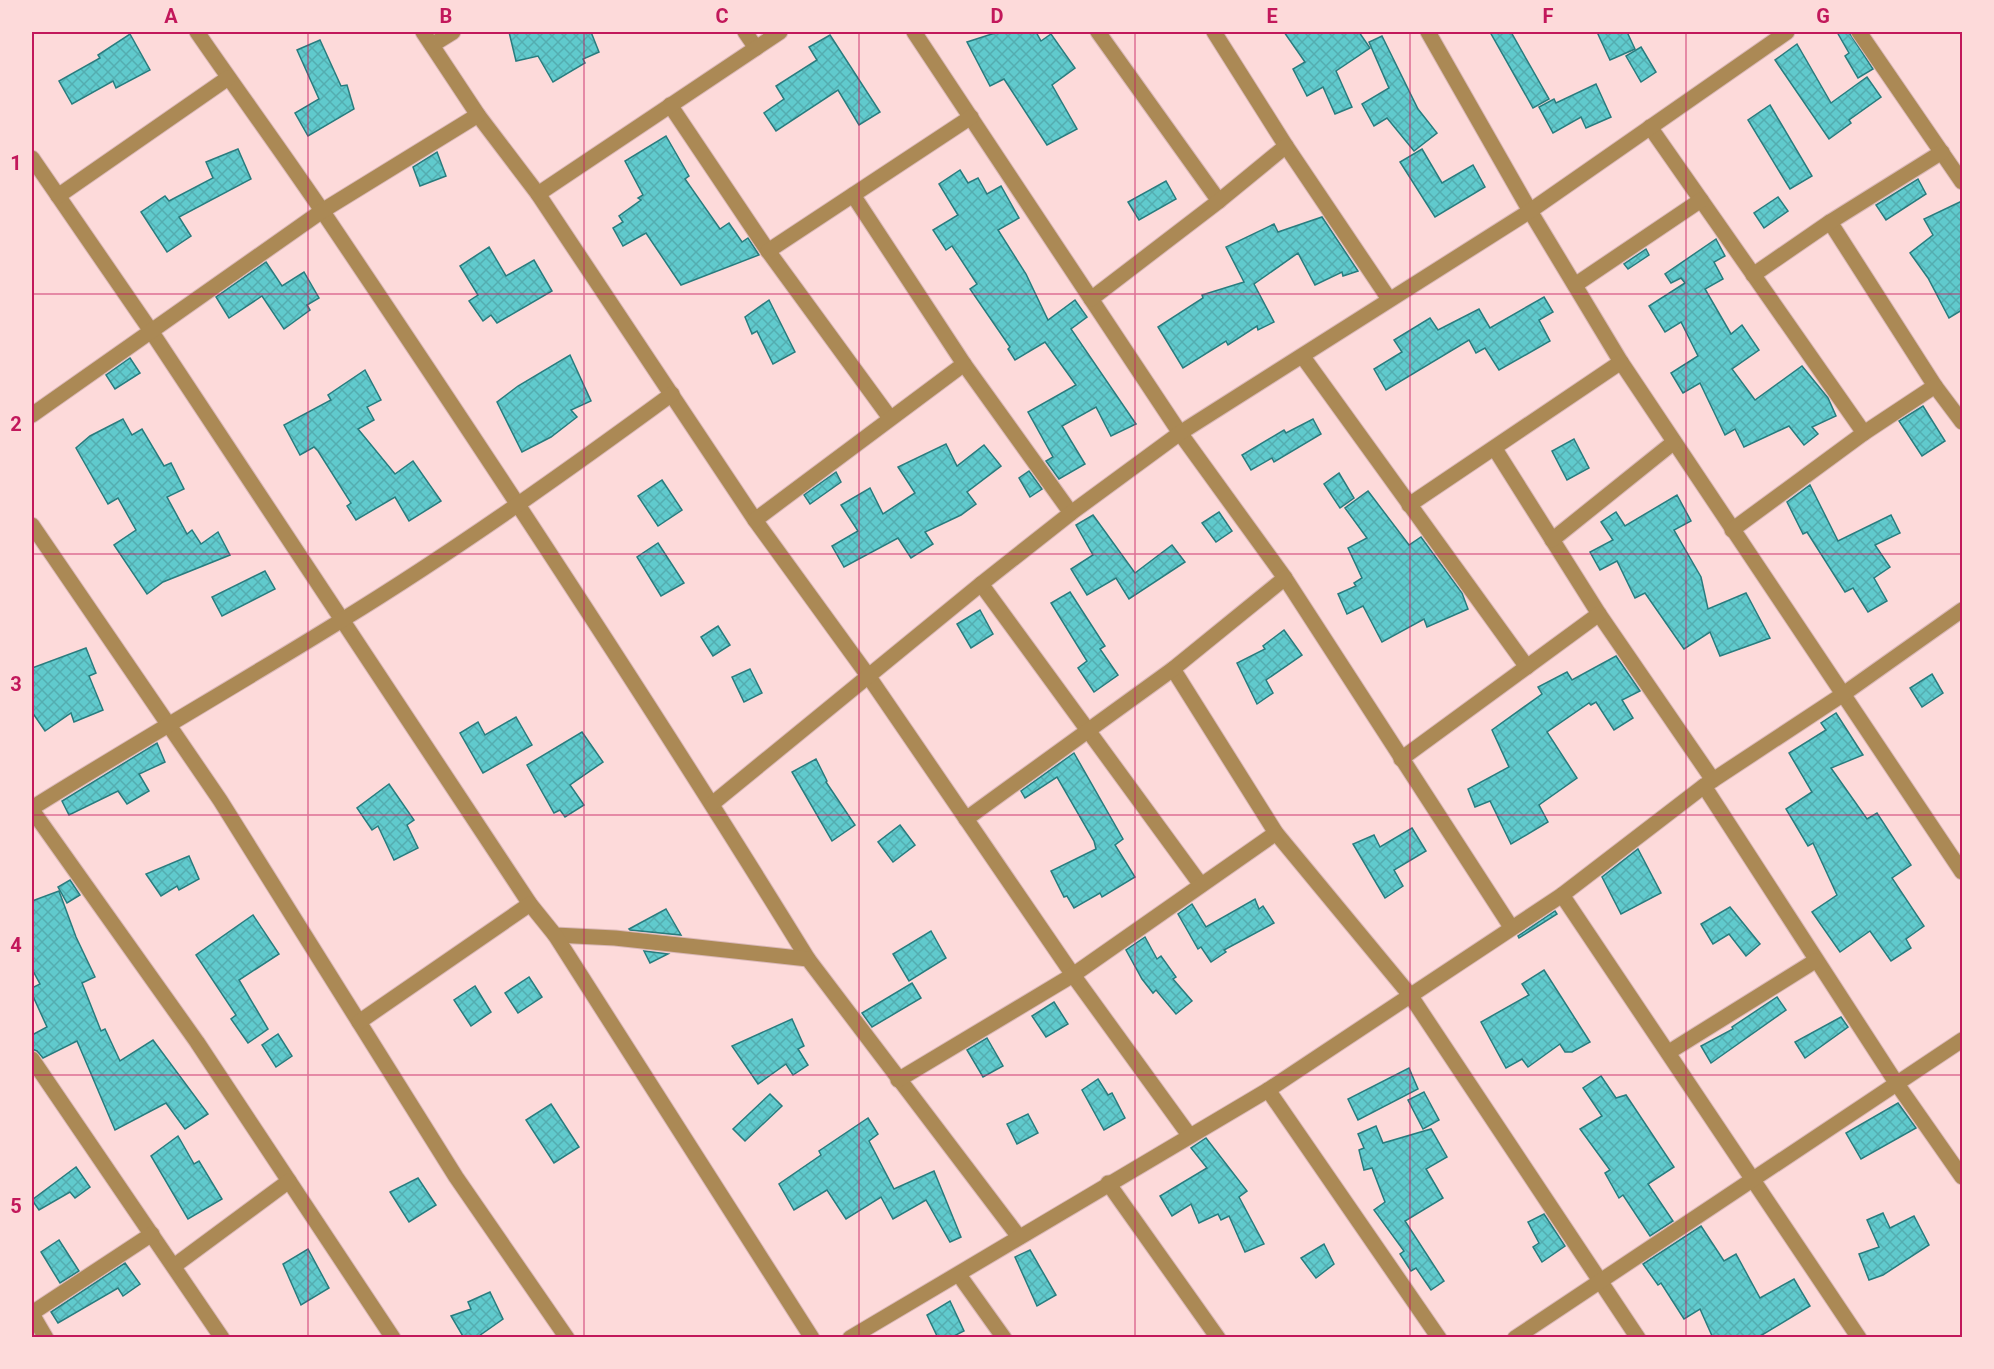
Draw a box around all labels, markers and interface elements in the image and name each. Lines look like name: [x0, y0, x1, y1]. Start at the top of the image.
text: A: [164, 4, 178, 28]
text: B: [440, 4, 452, 28]
text: C: [715, 4, 729, 28]
text: D: [991, 4, 1004, 28]
text: E: [1266, 4, 1278, 28]
text: F: [1543, 4, 1554, 28]
text: G: [1816, 4, 1830, 28]
text: 1: [10, 151, 22, 175]
text: 2: [10, 412, 22, 436]
text: 3: [10, 672, 22, 696]
text: 4: [10, 933, 22, 957]
text: 5: [10, 1194, 22, 1218]

